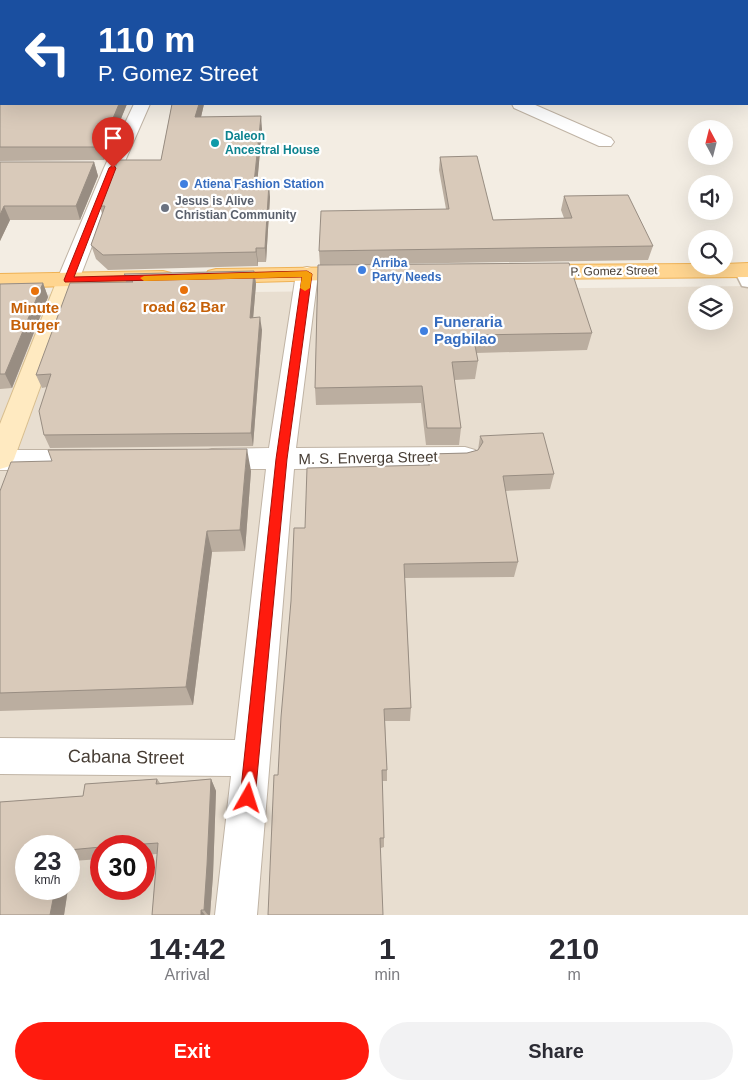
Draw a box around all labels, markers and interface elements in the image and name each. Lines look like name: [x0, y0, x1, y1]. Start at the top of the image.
icon: left: [15, 20, 80, 85]
text: 110 m: [98, 20, 195, 59]
text: P. Gomez Street: [98, 61, 258, 86]
pin: [92, 117, 134, 168]
north arrow: [688, 120, 732, 165]
map controls: [688, 120, 733, 330]
icon: arrive: [99, 124, 127, 152]
place label: Daleon Ancestral House: [225, 129, 320, 157]
marker: Daleon Ancestral House: [209, 137, 221, 149]
button: sound: [688, 175, 733, 220]
place label: Atiena Fashion Station: [194, 177, 324, 191]
marker: Atiena Fashion Station: [178, 178, 190, 190]
place label: Jesus is Alive Christian Community: [175, 194, 297, 222]
marker: Jesus is Alive Christian Community: [159, 202, 171, 214]
button: search: [688, 230, 733, 275]
place label: Arriba Party Needs: [372, 256, 442, 284]
street label: P. Gomez Street: [570, 263, 658, 279]
marker: Arriba Party Needs: [356, 264, 368, 276]
marker: road 62 Bar: [178, 284, 190, 296]
marker: Minute Burger: [29, 285, 41, 297]
button: layers: [688, 285, 733, 330]
place label: road 62 Bar: [143, 298, 225, 315]
place label: Minute Burger: [10, 299, 60, 333]
place label: Funeraria Pagbilao: [434, 313, 503, 347]
marker: Funeraria Pagbilao: [418, 325, 430, 337]
street label: M. S. Enverga Street: [298, 448, 439, 467]
street label: Cabana Street: [68, 746, 184, 768]
position arrow: [221, 771, 273, 823]
speed limit sign: 30: [90, 835, 155, 900]
text: 23: [34, 847, 61, 875]
text: km/h: [34, 873, 61, 887]
text: 14:42: [149, 932, 226, 965]
text: 1: [379, 932, 396, 965]
text: 210: [549, 932, 599, 965]
text: Arrival: [165, 966, 210, 983]
text: min: [374, 966, 400, 983]
text: m: [567, 966, 581, 983]
button: Exit: [15, 1022, 369, 1080]
button: Share: [379, 1022, 733, 1080]

